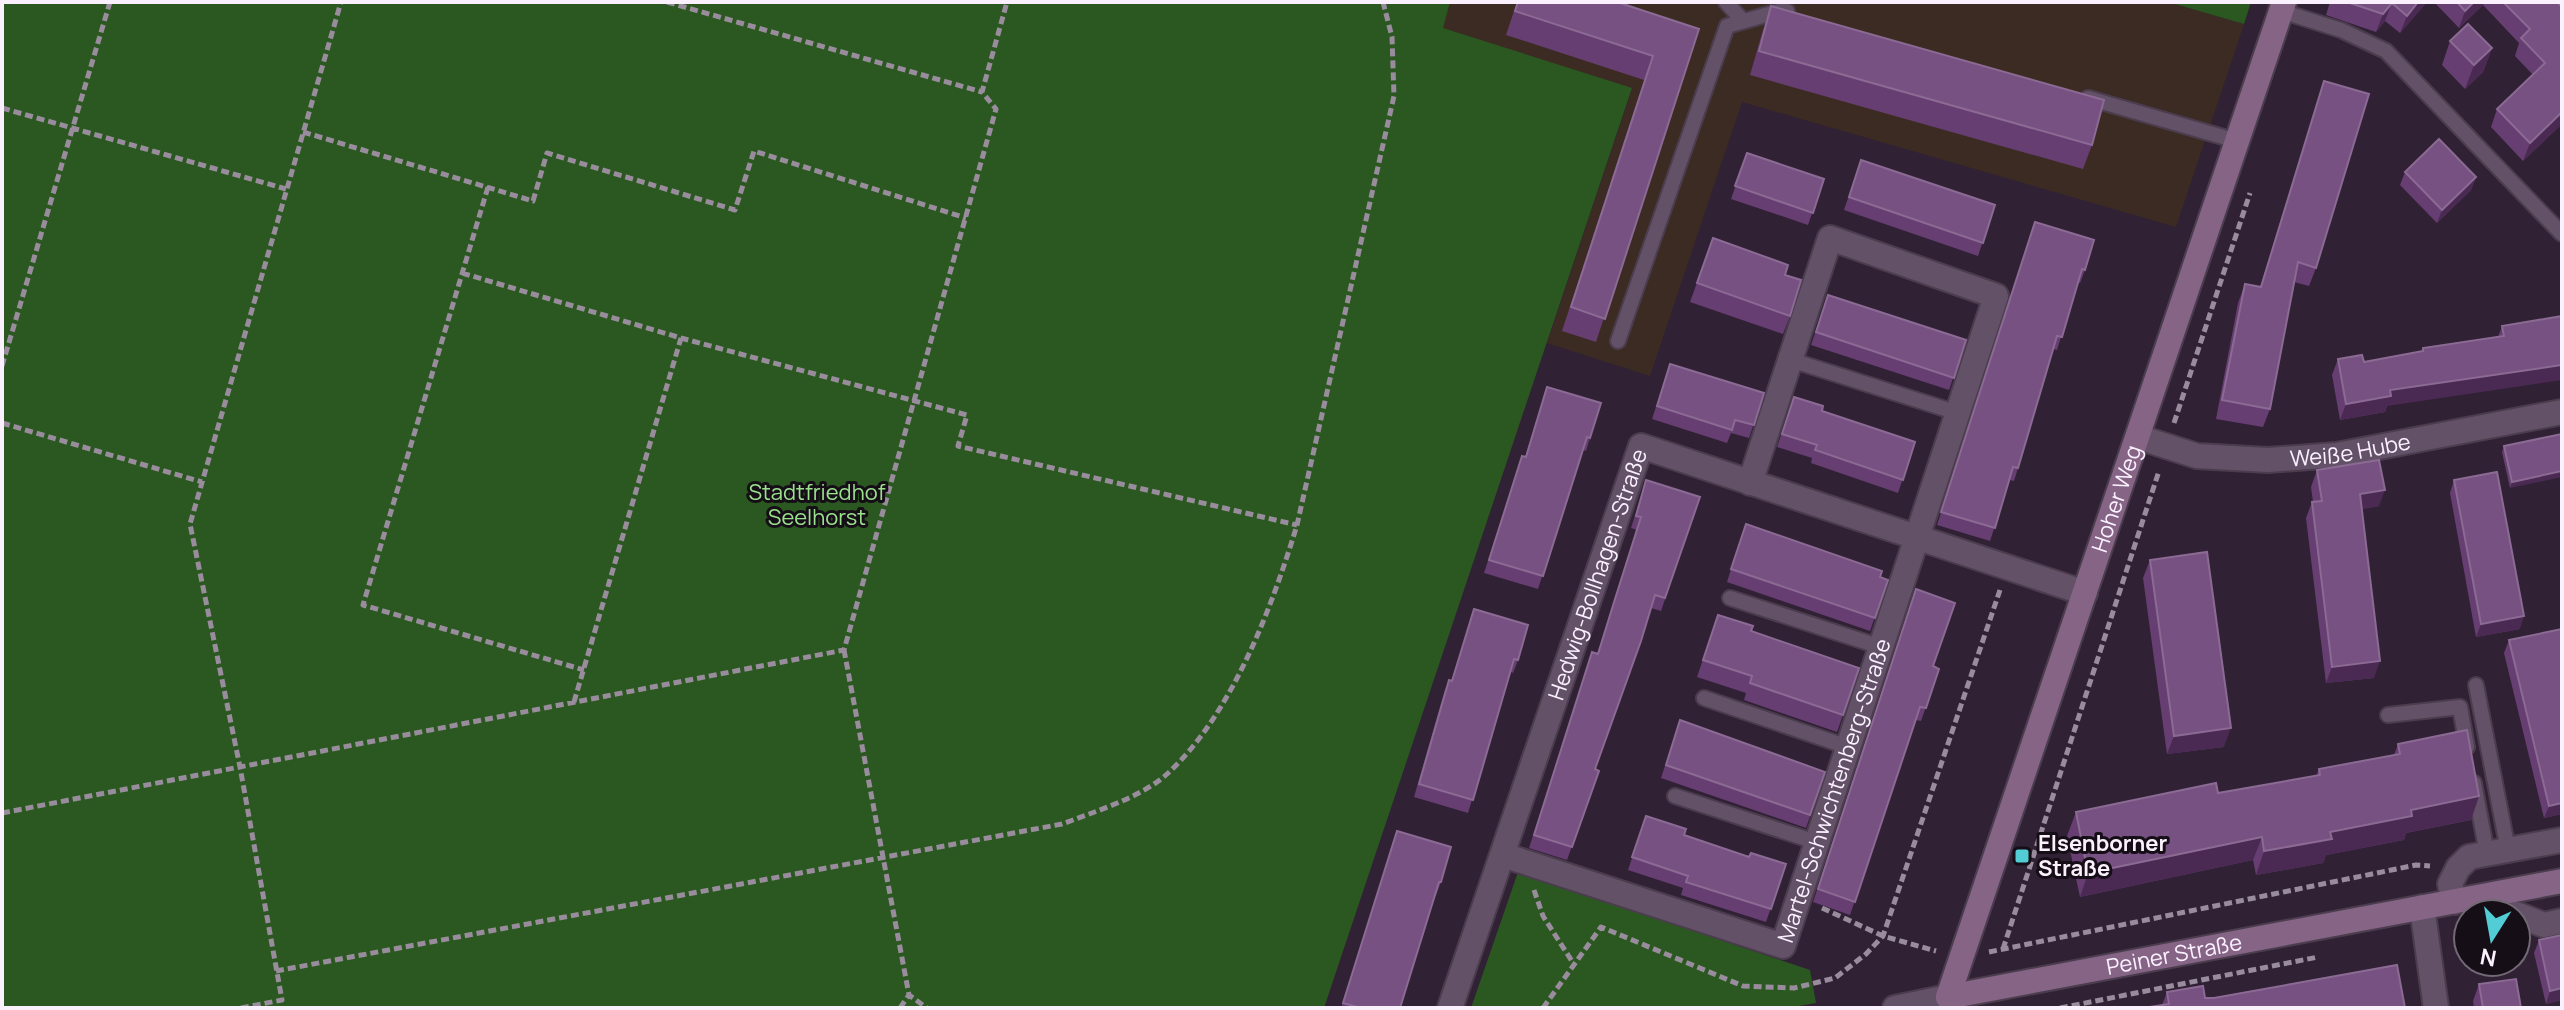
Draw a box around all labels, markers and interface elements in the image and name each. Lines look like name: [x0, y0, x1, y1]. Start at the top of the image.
street label: Weiße Hube: [2289, 426, 2413, 473]
street label: Hoher Weg: [2084, 441, 2148, 556]
street label: Hedwig-Bollhagen-Straße: [1541, 445, 1654, 704]
park label: Stadtfriedhof Seelhorst: [748, 477, 886, 532]
street label: Martel-Schwichtenberg-Straße: [1770, 635, 1898, 946]
place label: Elsenborner Straße: [2038, 828, 2167, 883]
marker: Elsenborner Straße: [2013, 847, 2031, 865]
north arrow: [2452, 898, 2532, 978]
street label: Peiner Straße: [2104, 927, 2245, 982]
text: N: [2478, 941, 2499, 974]

